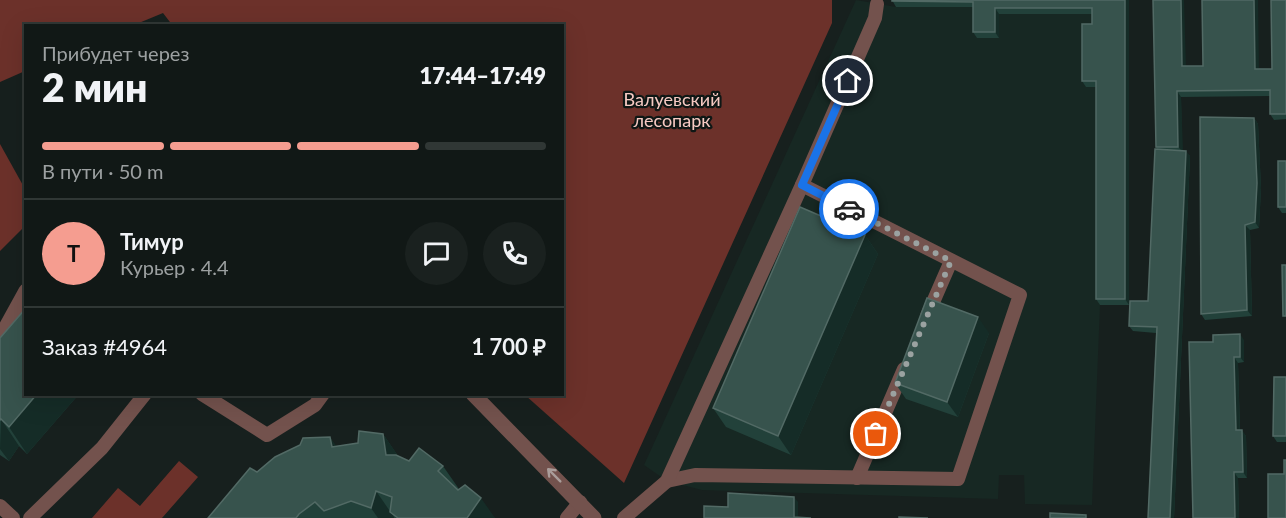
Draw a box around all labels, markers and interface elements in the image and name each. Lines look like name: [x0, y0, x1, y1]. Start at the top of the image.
text: Прибудет через: [42, 41, 189, 65]
pin: [822, 55, 873, 106]
text: 17:44–17:49: [420, 62, 546, 89]
text: 2 мин: [42, 64, 147, 110]
icon: home: [831, 64, 864, 97]
park label: Валуевский лесопарк: [623, 88, 721, 131]
text: В пути · 50 m: [42, 159, 163, 183]
courier: [819, 179, 879, 239]
icon: car: [833, 193, 866, 226]
button: chat: [405, 222, 468, 285]
button: phone: [483, 222, 546, 285]
text: Тимур: [120, 228, 184, 255]
text: Т: [67, 240, 80, 267]
text: Курьер · 4.4: [120, 255, 229, 279]
text: Заказ #4964: [42, 333, 167, 360]
text: 1 700 ₽: [471, 333, 546, 360]
pin: [850, 408, 901, 459]
icon: bag: [859, 417, 892, 450]
one-way arrow: [546, 468, 561, 483]

